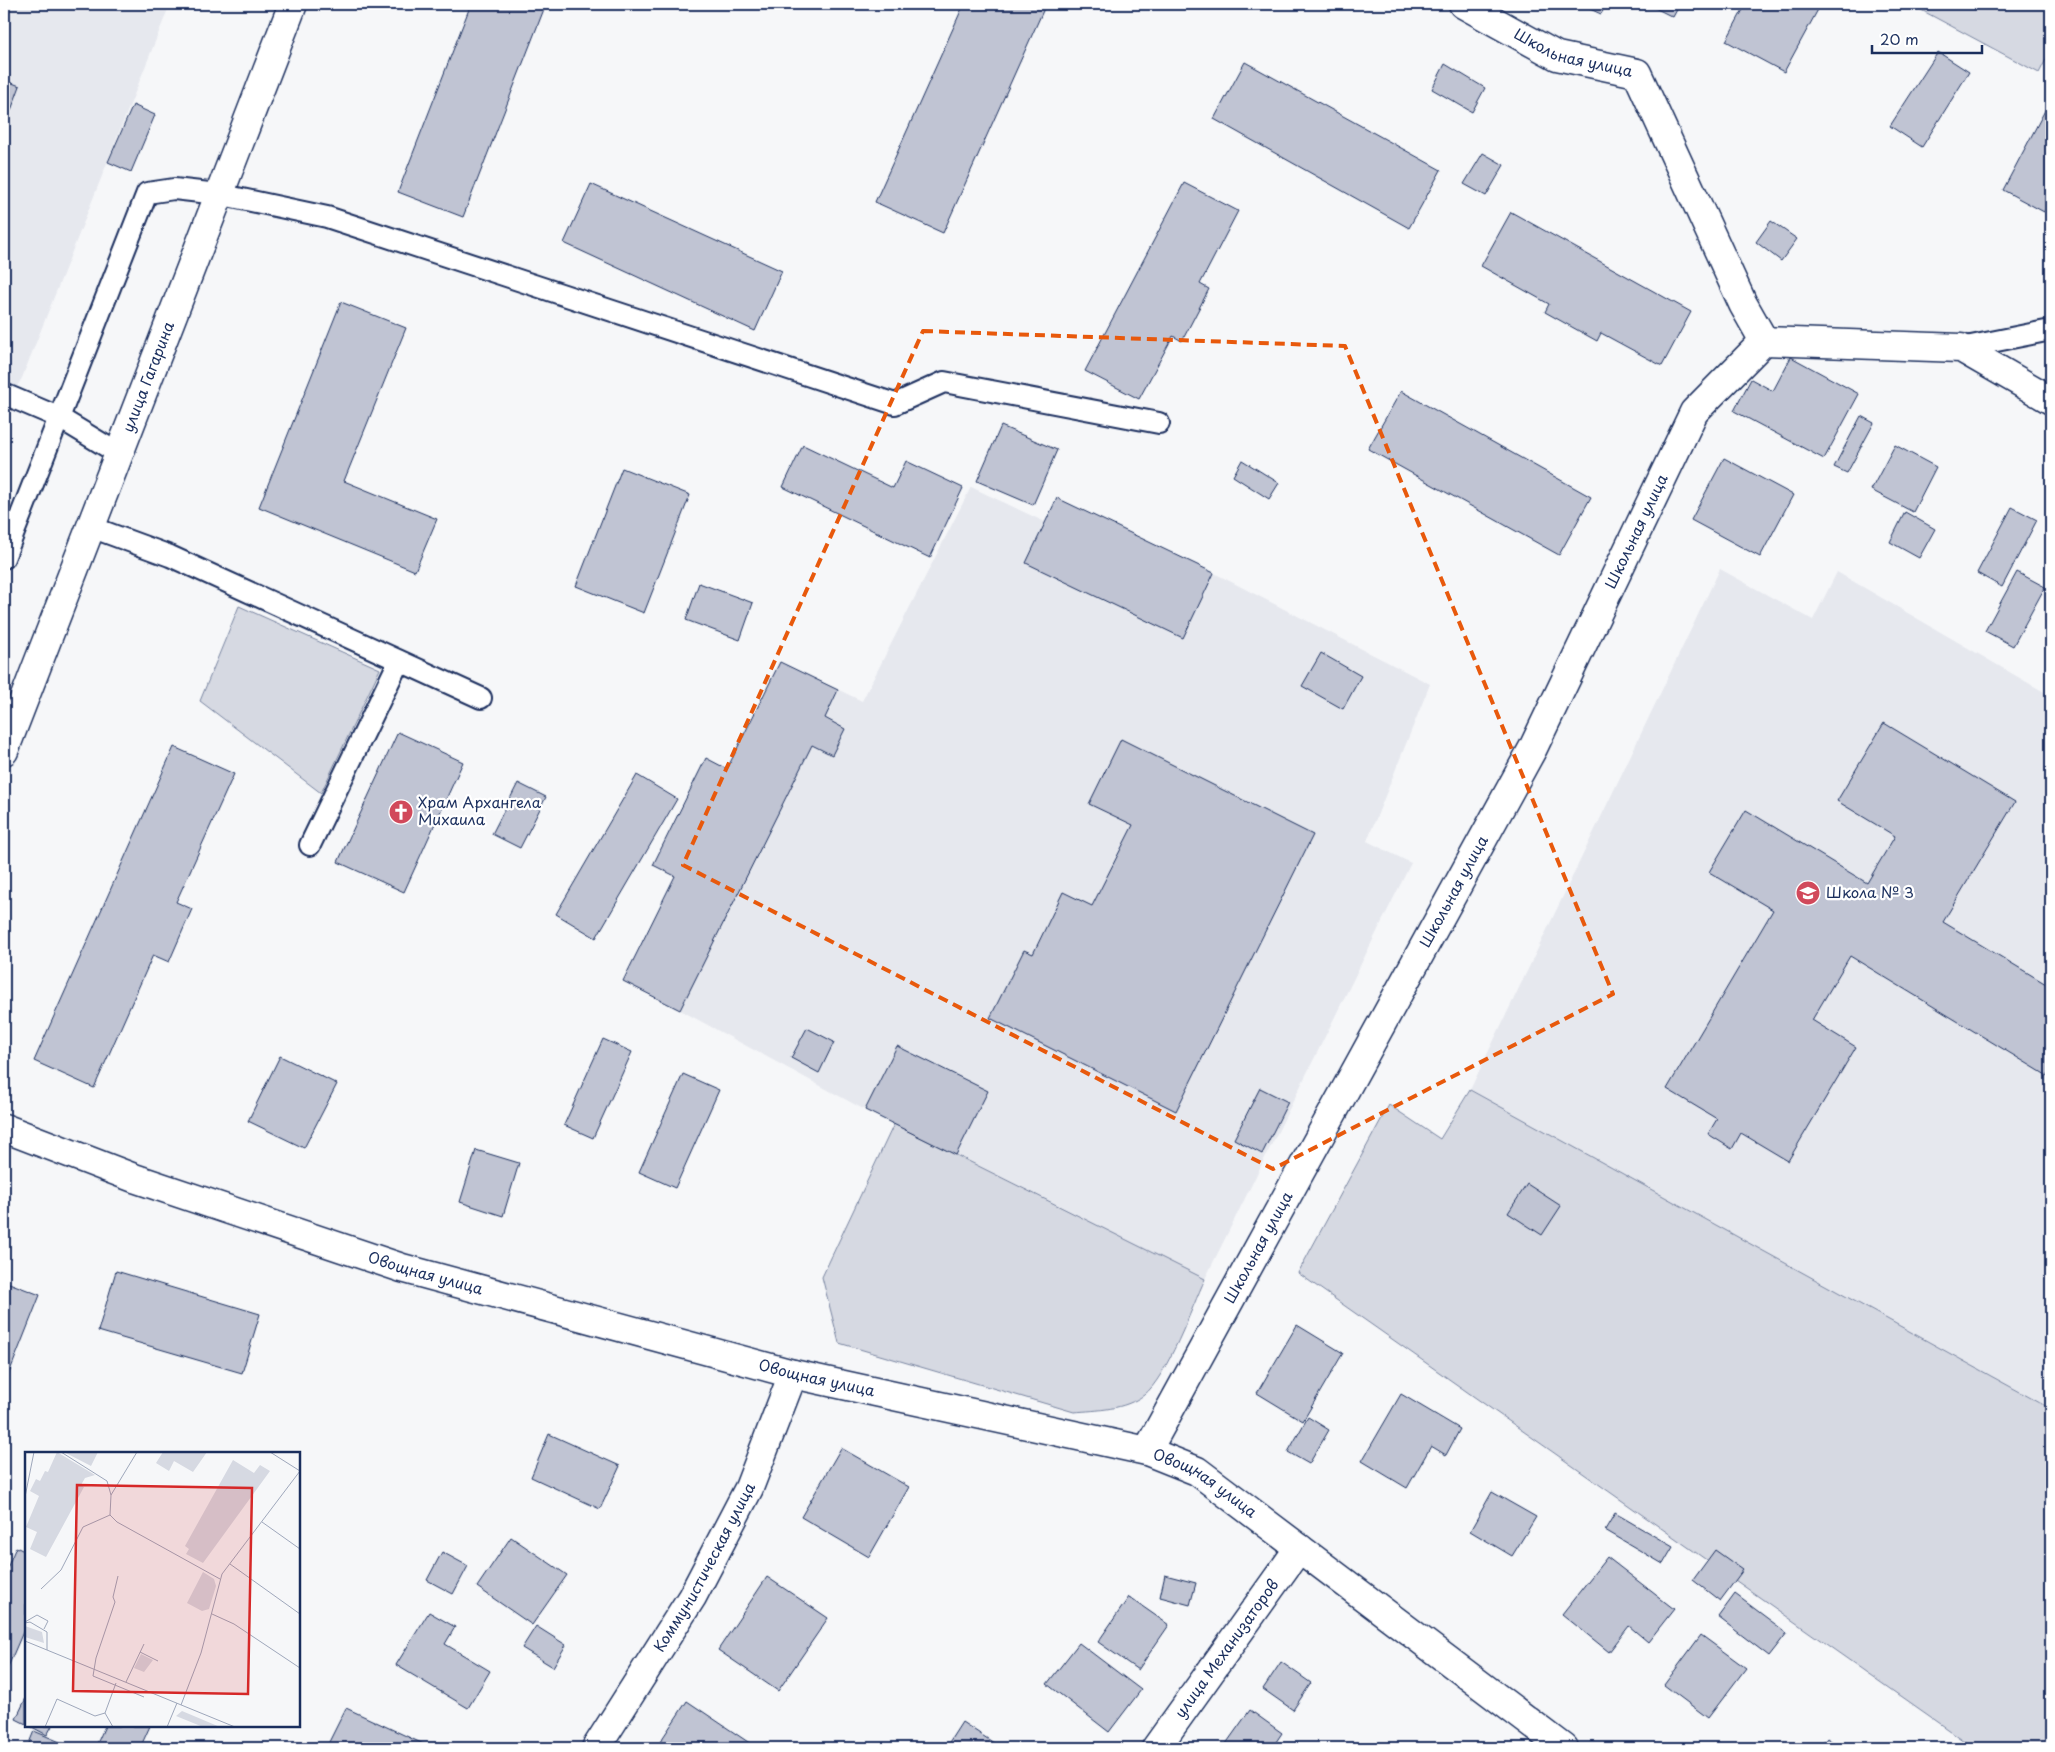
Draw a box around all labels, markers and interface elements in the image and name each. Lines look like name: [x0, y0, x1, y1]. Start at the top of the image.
street label: Школьная улица: [1510, 22, 1635, 82]
scale bar: [1872, 22, 1982, 54]
text: 20 m: [1880, 27, 1919, 50]
street label: улица Гагарина: [115, 317, 179, 435]
street label: Школьная улица: [1598, 469, 1673, 592]
place label: Храм Архангела Михаила: [418, 790, 542, 830]
church icon: Храм Архангела Михаила: [388, 799, 414, 825]
street label: Школьная улица: [1413, 830, 1493, 951]
school or university icon: Школа № 3: [1795, 880, 1821, 906]
place label: Школа № 3: [1826, 880, 1914, 903]
street label: Школьная улица: [1217, 1186, 1298, 1307]
street label: Овощная улица: [365, 1244, 486, 1300]
street label: Овощная улица: [756, 1352, 878, 1402]
street label: Овощная улица: [1150, 1442, 1263, 1523]
inset map: [25, 1452, 300, 1727]
street label: Коммунистическая улица: [647, 1477, 760, 1656]
street label: улица Механизаторов: [1168, 1574, 1283, 1722]

